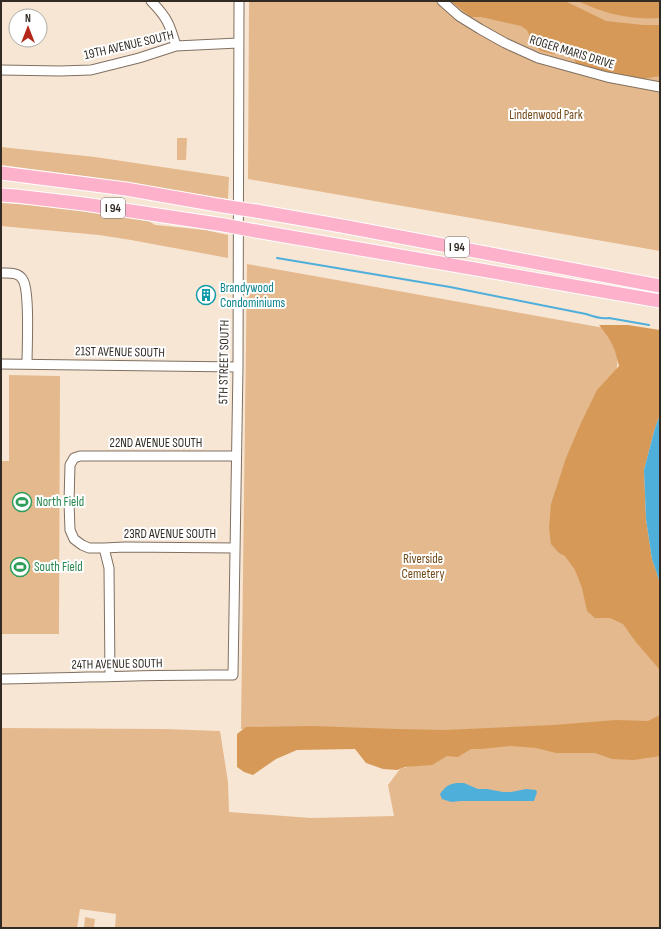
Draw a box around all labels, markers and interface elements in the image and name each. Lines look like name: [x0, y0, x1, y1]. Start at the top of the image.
north arrow: [8, 8, 48, 48]
text: N: [25, 12, 31, 25]
street label: 19TH AVENUE SOUTH: [83, 27, 175, 63]
street label: ROGER MARIS DRIVE: [528, 31, 616, 73]
park label: Lindenwood Park: [509, 107, 583, 123]
road number: I 94: [101, 198, 125, 218]
road number: I 94: [445, 237, 469, 257]
place label: Brandywood Condominiums: [220, 280, 285, 311]
building icon: Brandywood Condominiums: [195, 284, 217, 306]
street label: 5TH STREET SOUTH: [215, 320, 233, 404]
street label: 21ST AVENUE SOUTH: [75, 343, 165, 361]
street label: 22ND AVENUE SOUTH: [110, 435, 202, 451]
sports icon: North Field: [11, 491, 33, 513]
place label: North Field: [36, 494, 84, 510]
street label: 23RD AVENUE SOUTH: [124, 526, 216, 542]
park label: Riverside Cemetery: [402, 551, 444, 582]
sports icon: South Field: [9, 556, 31, 578]
place label: South Field: [34, 559, 83, 575]
street label: 24TH AVENUE SOUTH: [71, 655, 163, 673]

